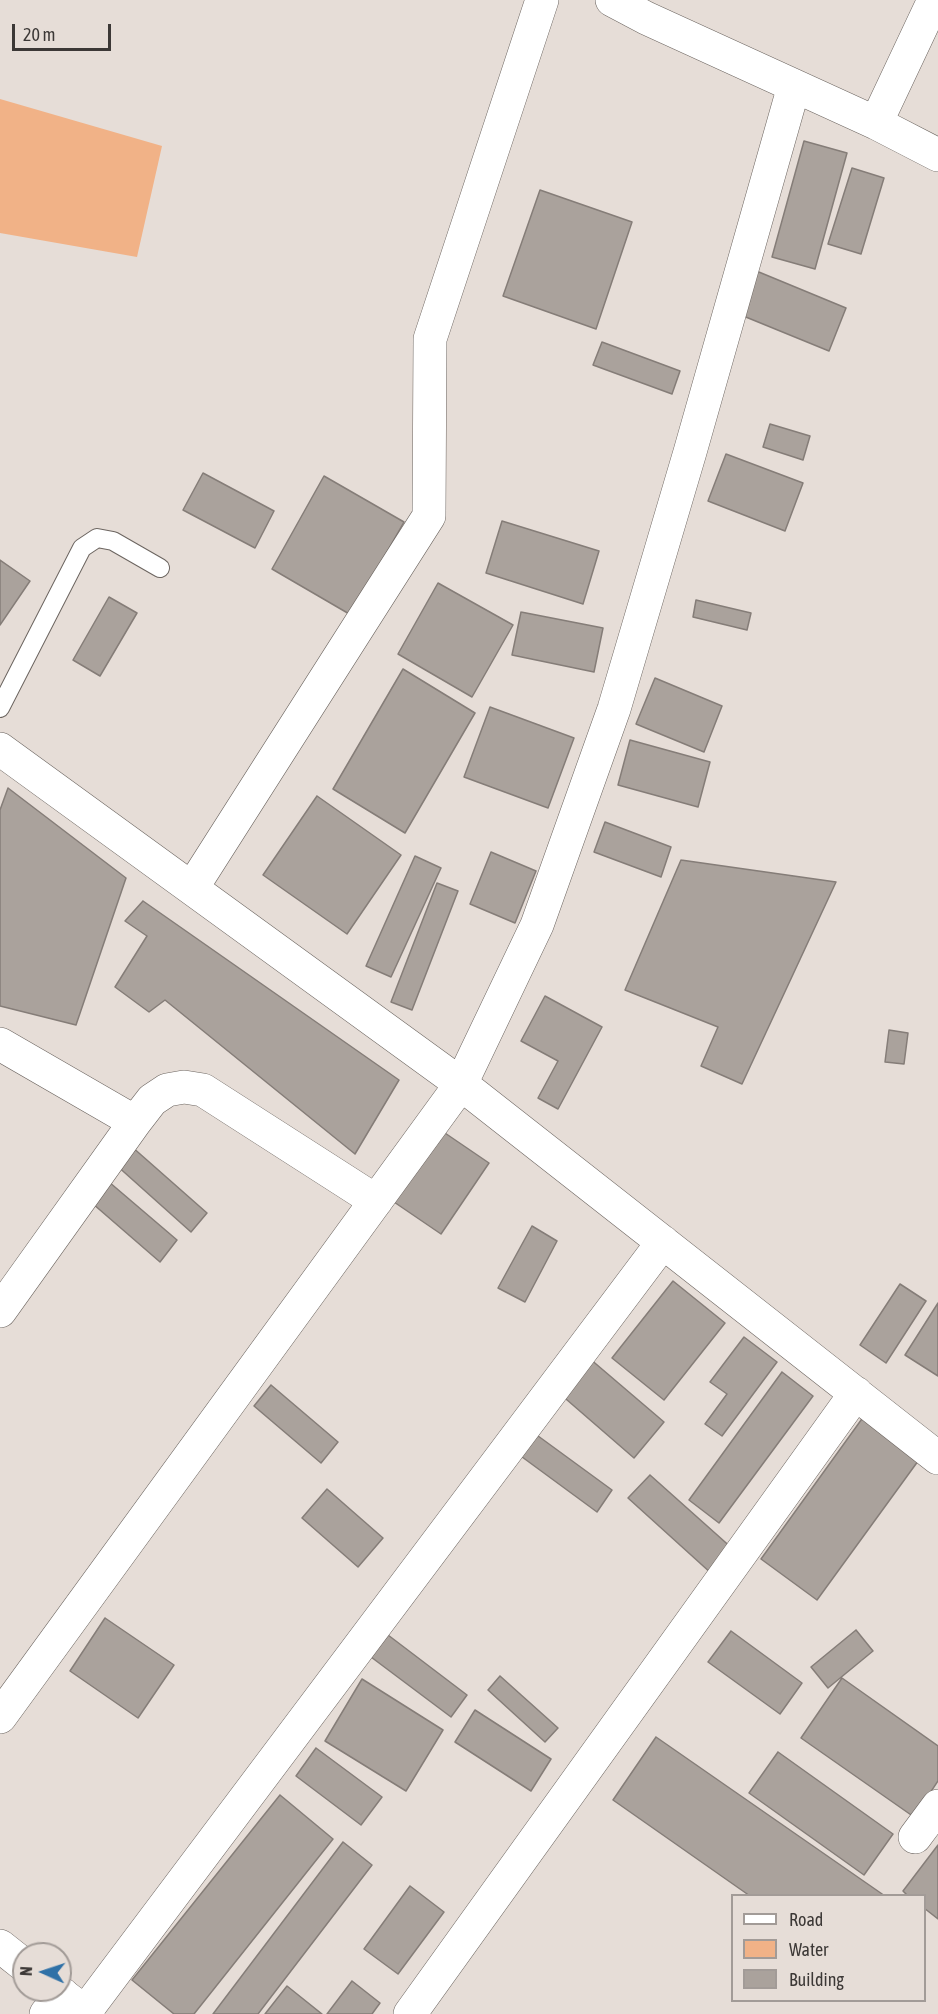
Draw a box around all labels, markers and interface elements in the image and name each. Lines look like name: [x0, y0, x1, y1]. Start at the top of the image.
scale bar: [15, 12, 114, 50]
text: 20 m: [23, 24, 55, 45]
legend: [731, 1894, 926, 2002]
text: Road: [789, 1909, 823, 1930]
text: Water: [789, 1939, 828, 1960]
north arrow: [12, 1942, 72, 2002]
text: N: [17, 1966, 35, 1976]
text: Building: [789, 1969, 844, 1990]

